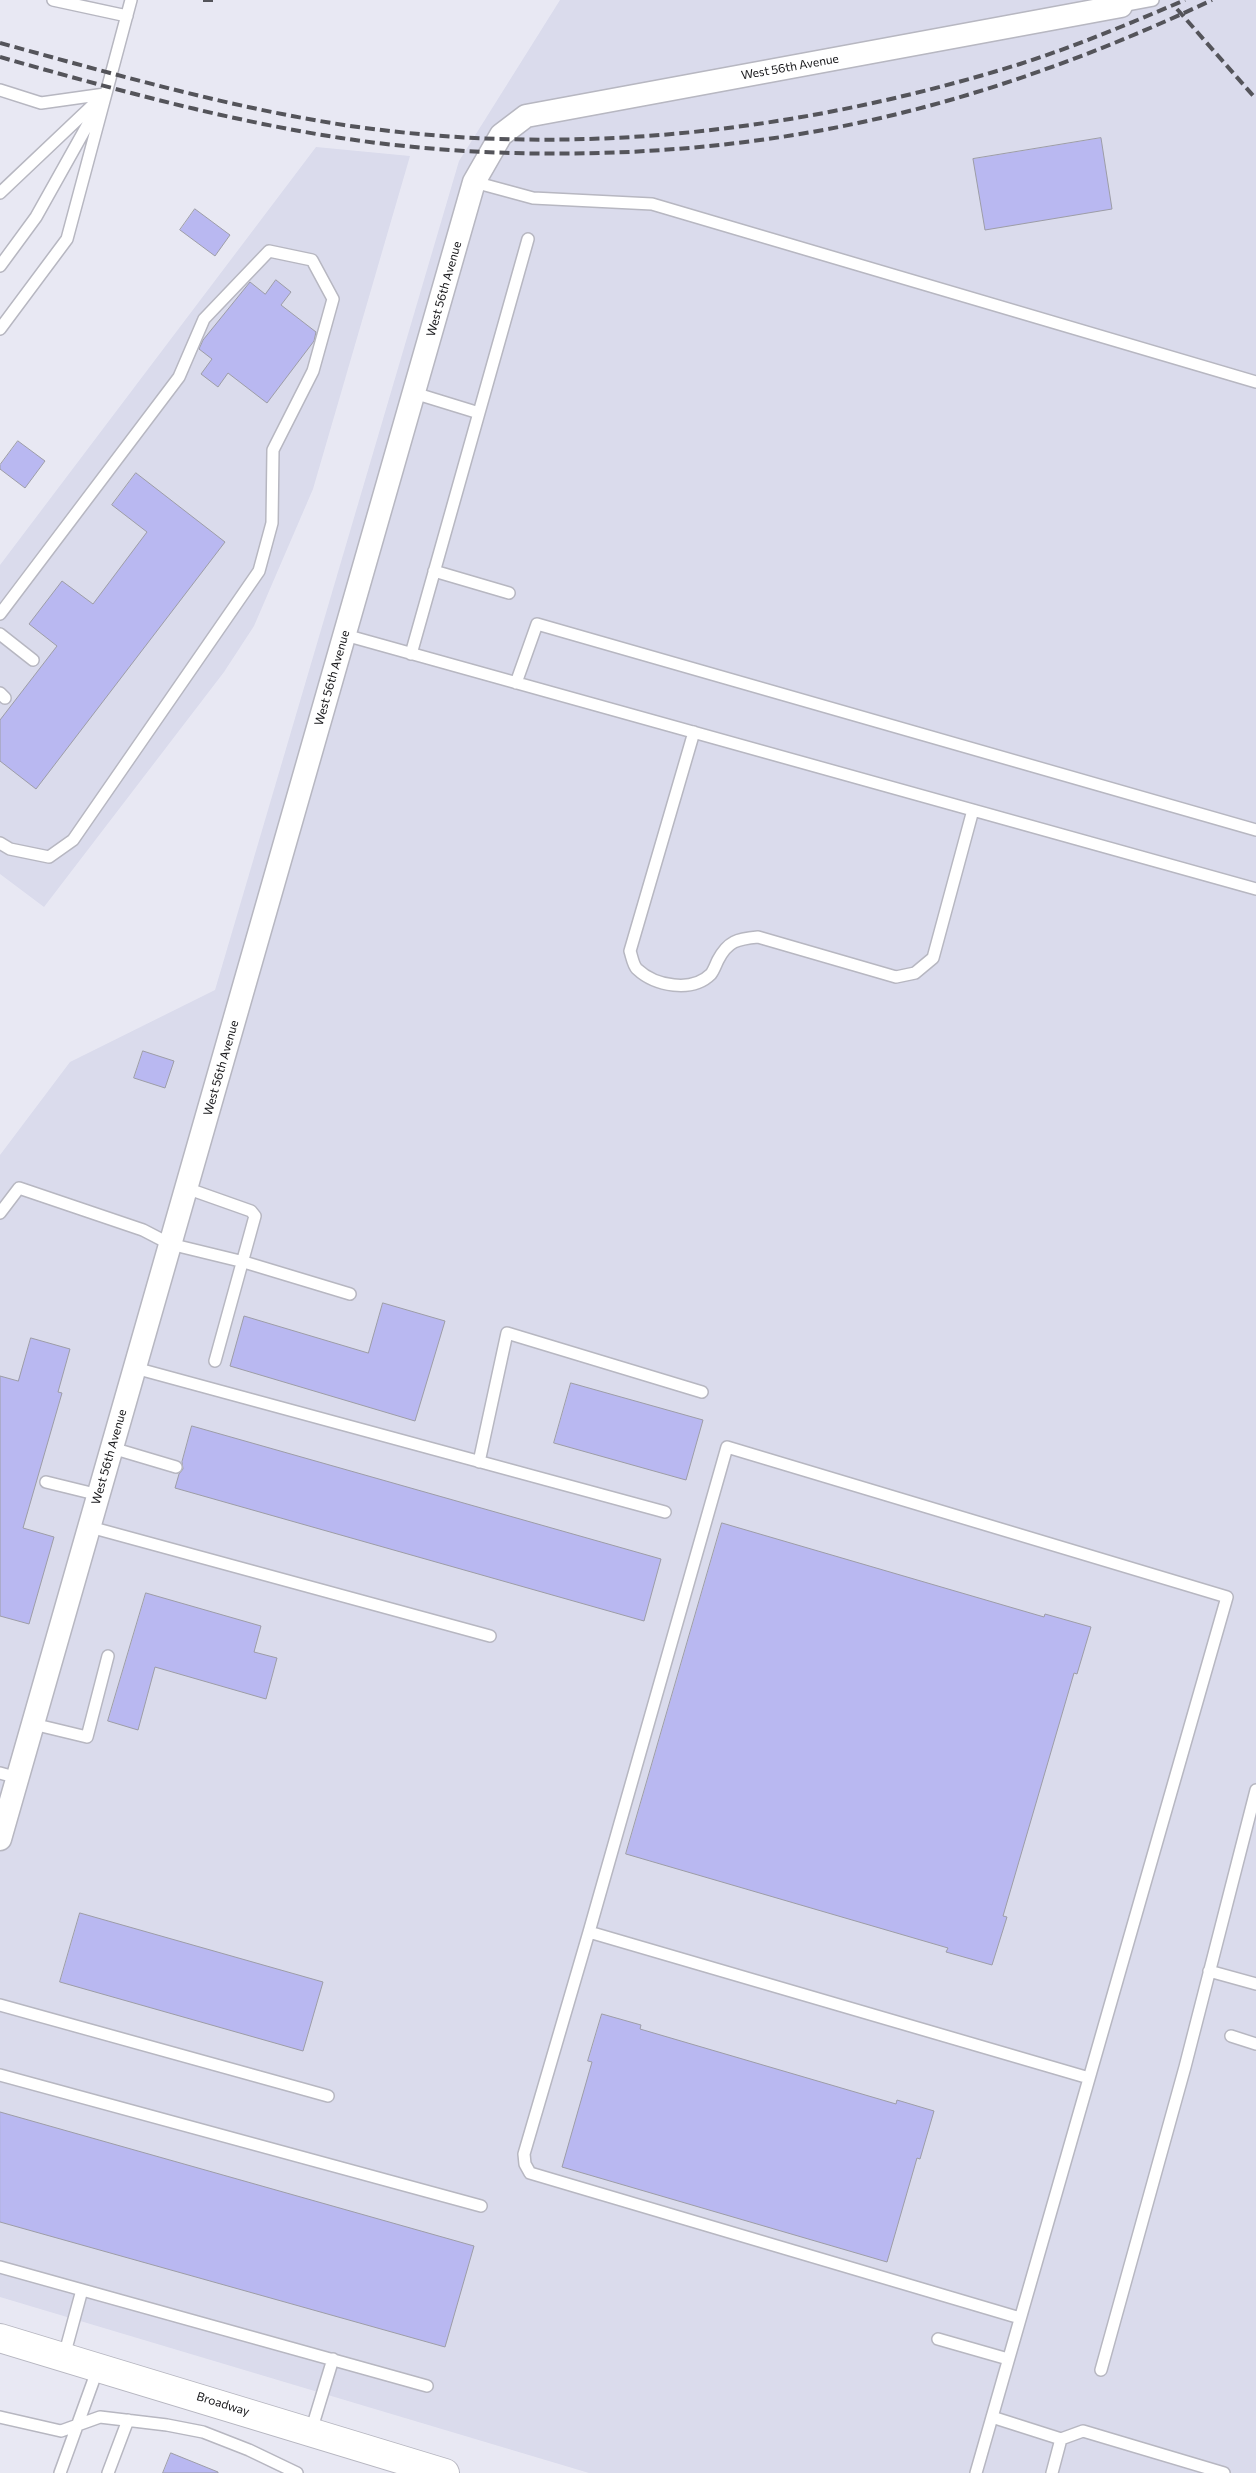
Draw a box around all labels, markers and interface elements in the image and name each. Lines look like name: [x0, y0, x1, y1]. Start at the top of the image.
street label: West 56th Avenue: [740, 51, 840, 83]
street label: West 56th Avenue: [423, 240, 465, 338]
street label: West 56th Avenue: [311, 629, 353, 727]
street label: West 56th Avenue: [200, 1019, 242, 1117]
street label: West 56th Avenue: [88, 1408, 130, 1506]
street label: Broadway: [195, 2389, 251, 2419]

